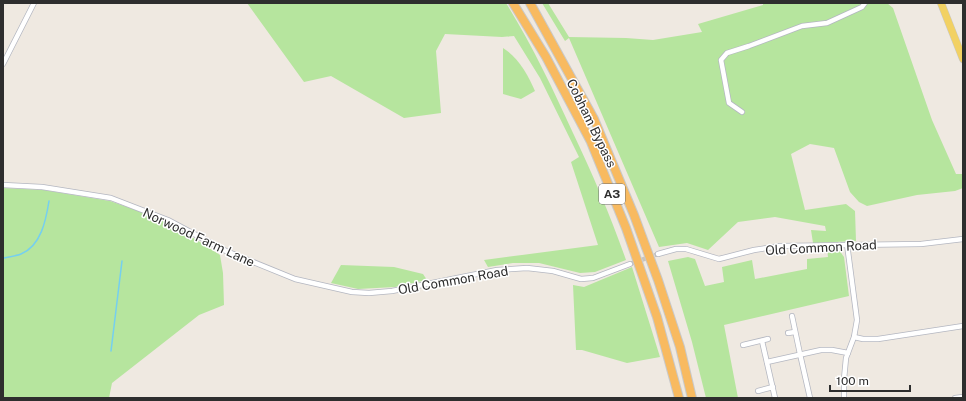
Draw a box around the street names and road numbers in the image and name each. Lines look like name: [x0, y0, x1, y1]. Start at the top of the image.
street label: Cobham Bypass: [564, 76, 619, 170]
road number: A3: [599, 184, 625, 204]
street label: Norwood Farm Lane: [141, 205, 257, 270]
street label: Old Common Road: [765, 237, 877, 258]
street label: Old Common Road: [397, 263, 509, 298]

